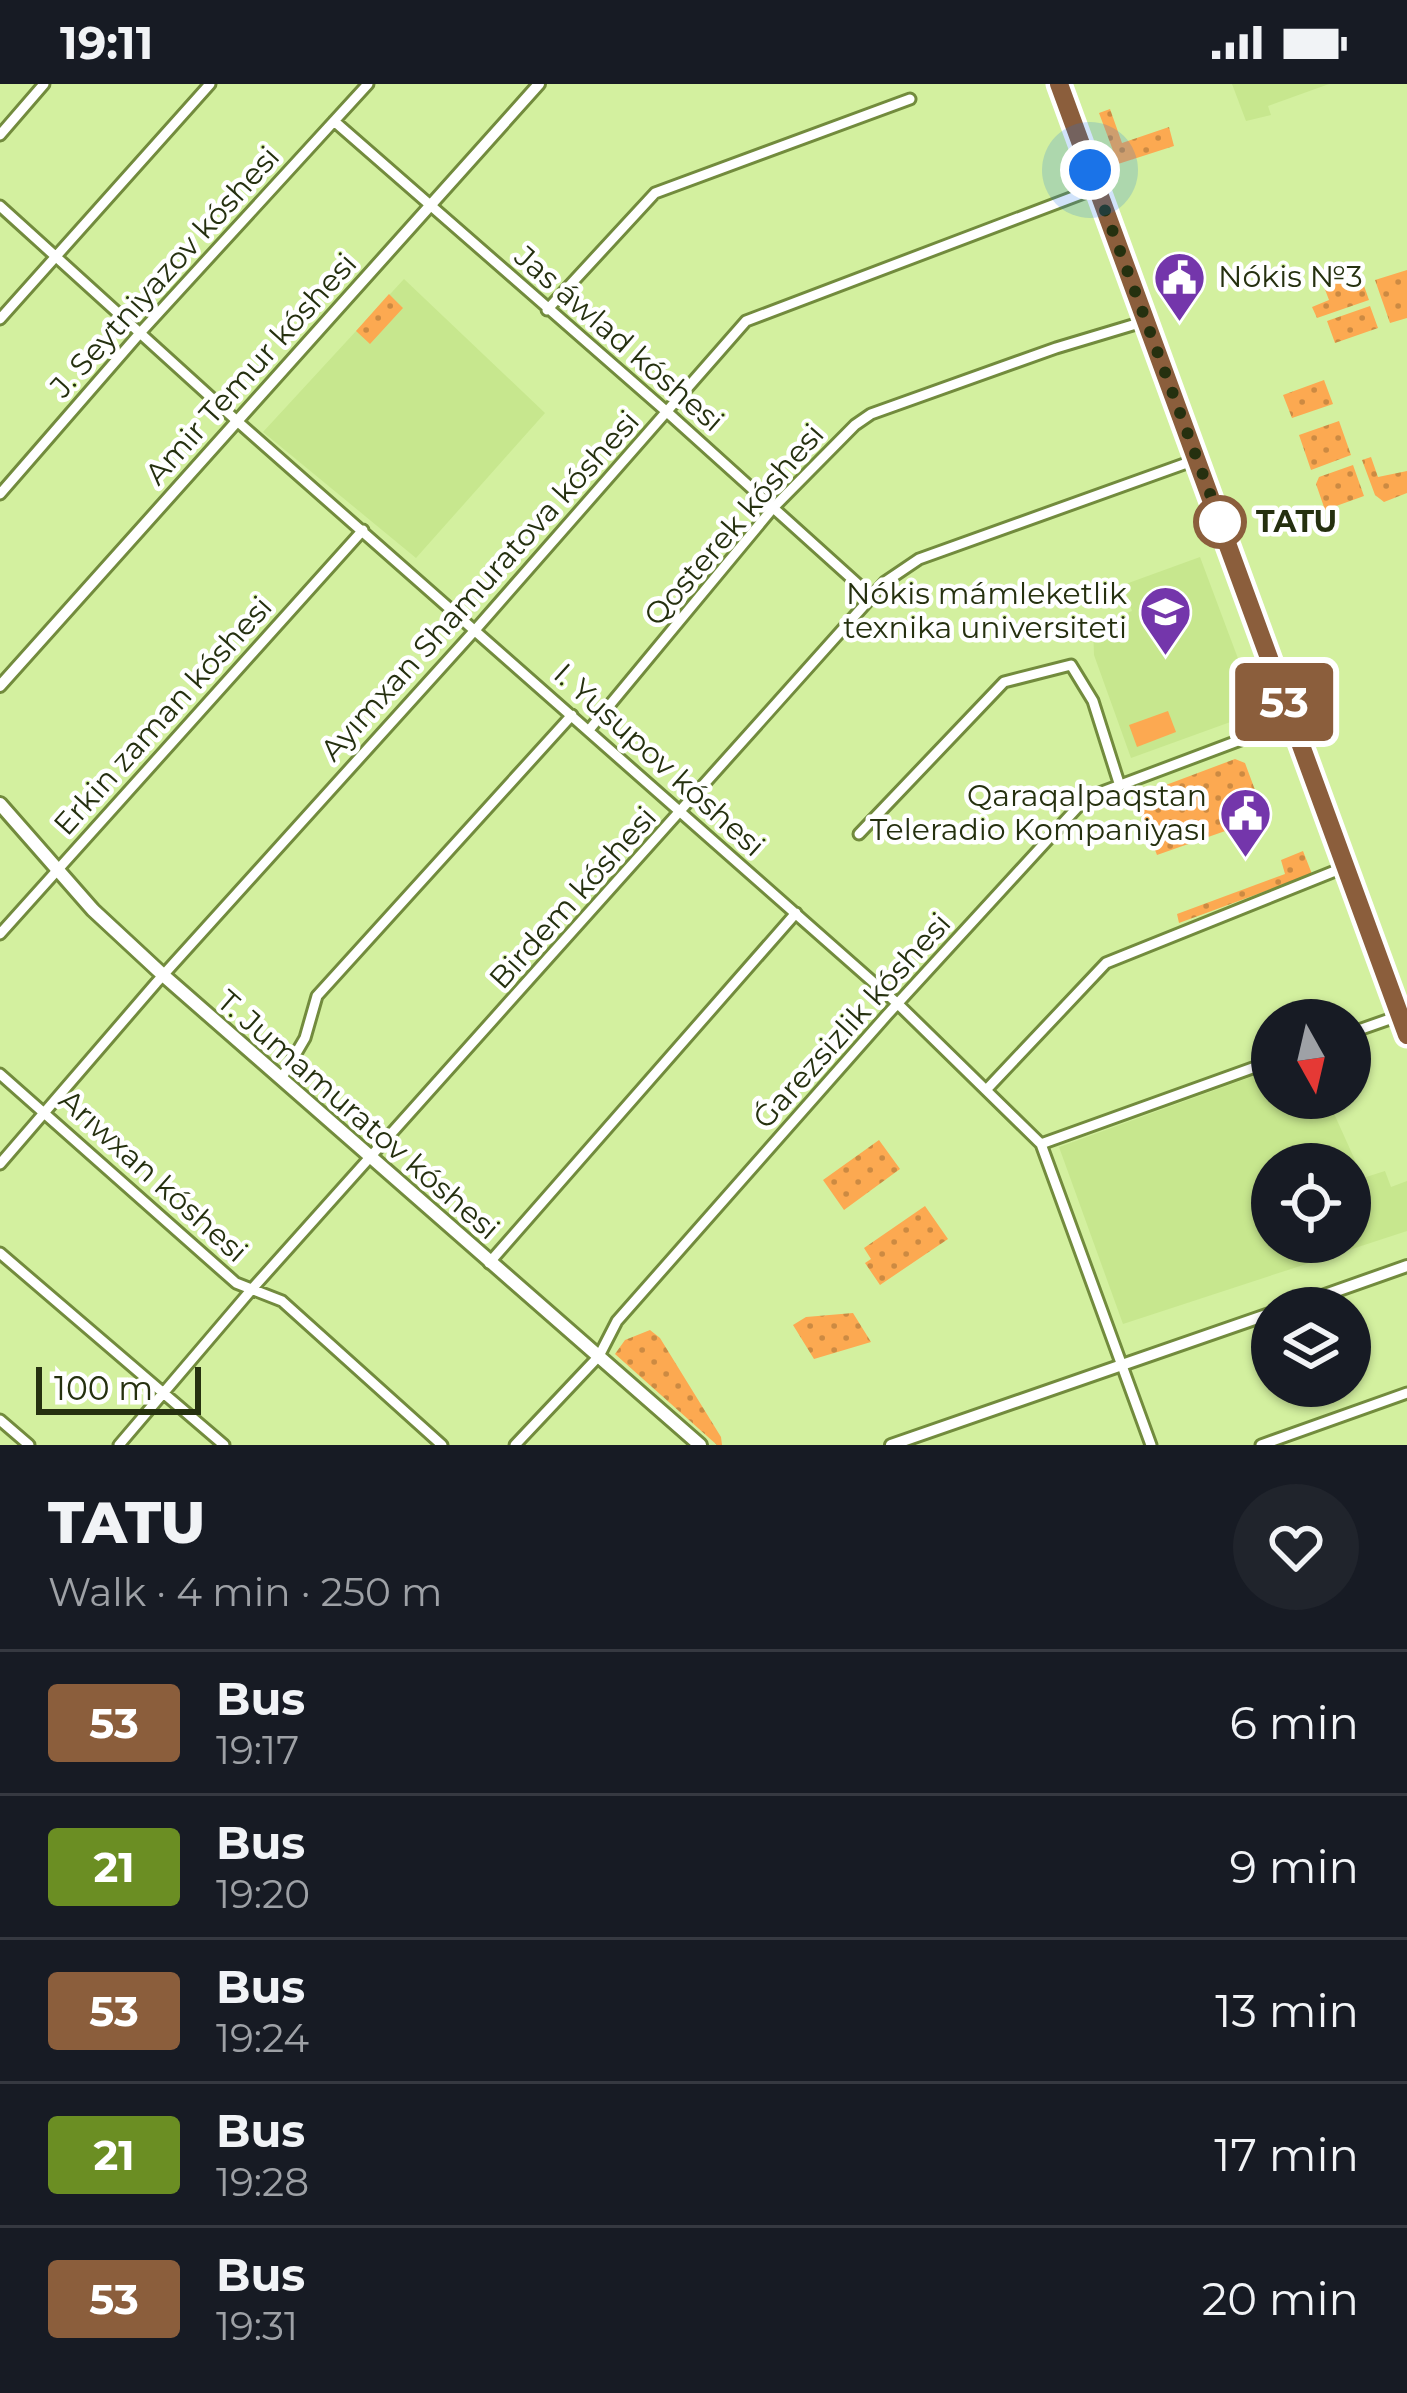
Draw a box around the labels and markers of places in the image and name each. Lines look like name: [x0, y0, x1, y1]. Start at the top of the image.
public building icon: Nókis №3: [1151, 249, 1207, 323]
place label: Nókis №3: [1218, 258, 1363, 295]
marker: TATU: [1195, 497, 1245, 547]
place label: TATU: [1256, 503, 1337, 540]
place label: Nókis mámleketlik texnika universiteti: [843, 575, 1127, 646]
school or university icon: Nókis mámleketlik texnika universiteti: [1138, 583, 1194, 657]
place label: Qaraqalpaqstan Teleradio Kompaniyası: [870, 777, 1207, 848]
public building icon: Qaraqalpaqstan Teleradio Kompaniyası: [1218, 785, 1274, 859]

